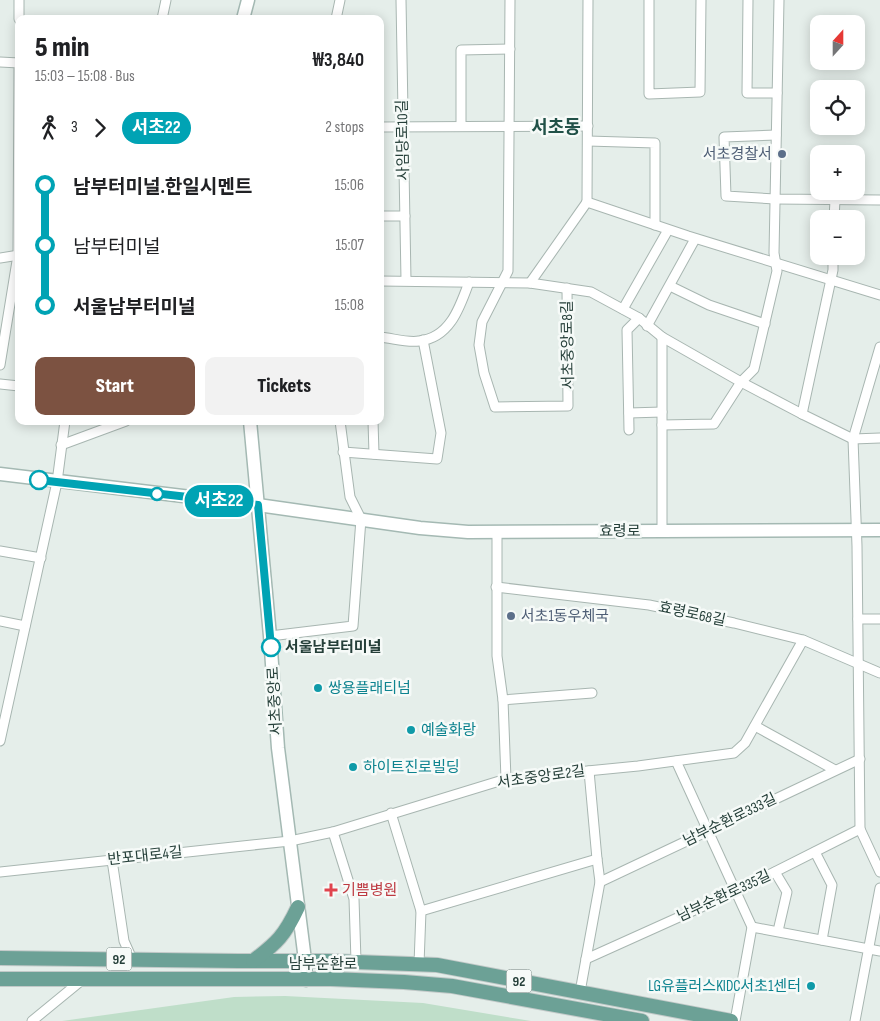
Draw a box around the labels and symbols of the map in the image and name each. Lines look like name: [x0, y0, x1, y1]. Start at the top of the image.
north arrow: [810, 15, 865, 70]
street label: 사임당로10길: [393, 99, 413, 181]
district label: 서초동: [531, 117, 581, 138]
place label: 서초경찰서: [703, 145, 772, 164]
marker: 서초경찰서: [776, 148, 788, 160]
street label: 서초중앙로8길: [558, 300, 578, 390]
unlabelled marker: [29, 470, 49, 490]
line badge: 서초22: [184, 485, 254, 517]
unlabelled marker: [150, 487, 164, 501]
street label: 효령로: [599, 522, 641, 541]
street label: 효령로68길: [657, 598, 727, 630]
place label: 서초1동우체국: [521, 607, 609, 626]
marker: 서초1동우체국: [505, 610, 517, 622]
marker: 서울남부터미널: [261, 637, 281, 657]
place label: 서울남부터미널: [285, 638, 382, 657]
street label: 서초중앙로: [264, 666, 286, 736]
place label: 쌍용플래티넘: [328, 679, 411, 698]
marker: 쌍용플래티넘: [312, 682, 324, 694]
place label: 예술화랑: [421, 721, 476, 740]
marker: 예술화랑: [405, 724, 417, 736]
place label: 하이트진로빌딩: [363, 758, 460, 777]
marker: 하이트진로빌딩: [347, 761, 359, 773]
street label: 서초중앙로2길: [496, 761, 586, 793]
street label: 남부순환로333길: [680, 789, 780, 851]
street label: 반포대로4길: [107, 843, 183, 869]
street label: 남부순환로335길: [674, 866, 774, 926]
place label: 기쁨병원: [342, 881, 397, 900]
marker: 기쁨병원: [324, 883, 338, 897]
road number: 92: [106, 948, 132, 971]
street label: 남부순환로: [288, 955, 358, 974]
road number: 92: [506, 969, 532, 992]
place label: LG유플러스KIDC서초1센터: [648, 977, 801, 996]
marker: LG유플러스KIDC서초1센터: [805, 980, 817, 992]

